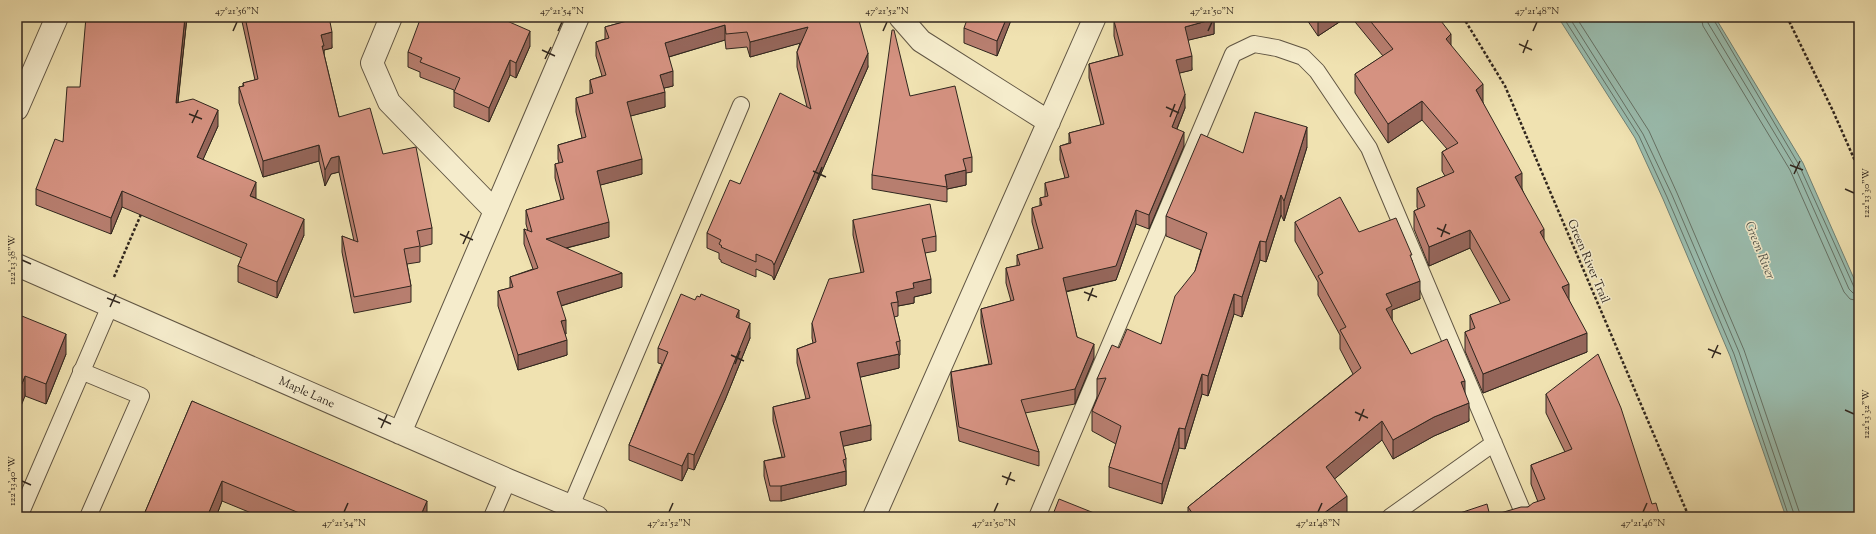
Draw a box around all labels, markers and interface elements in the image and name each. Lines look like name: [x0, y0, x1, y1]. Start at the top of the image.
text: 47°21'56"N: [215, 4, 259, 19]
text: 47°21'54"N: [540, 4, 584, 19]
text: 47°21'52"N: [865, 4, 909, 19]
text: 47°21'50"N: [1190, 4, 1234, 19]
text: 47°21'48"N: [1515, 4, 1559, 19]
text: 122°13'30"W: [1859, 168, 1874, 218]
street label: Green River Trail: [1562, 217, 1614, 307]
water label: Green River: [1739, 219, 1779, 283]
text: 122°13'38"W: [5, 235, 20, 285]
street label: Maple Lane: [276, 373, 338, 413]
text: 122°13'32"W: [1859, 389, 1874, 439]
text: 122°13'40"W: [5, 456, 20, 506]
text: 47°21'54"N: [322, 516, 366, 531]
text: 47°21'52"N: [647, 516, 691, 531]
text: 47°21'50"N: [972, 516, 1016, 531]
text: 47°21'48"N: [1296, 516, 1340, 531]
text: 47°21'46"N: [1621, 516, 1665, 531]

